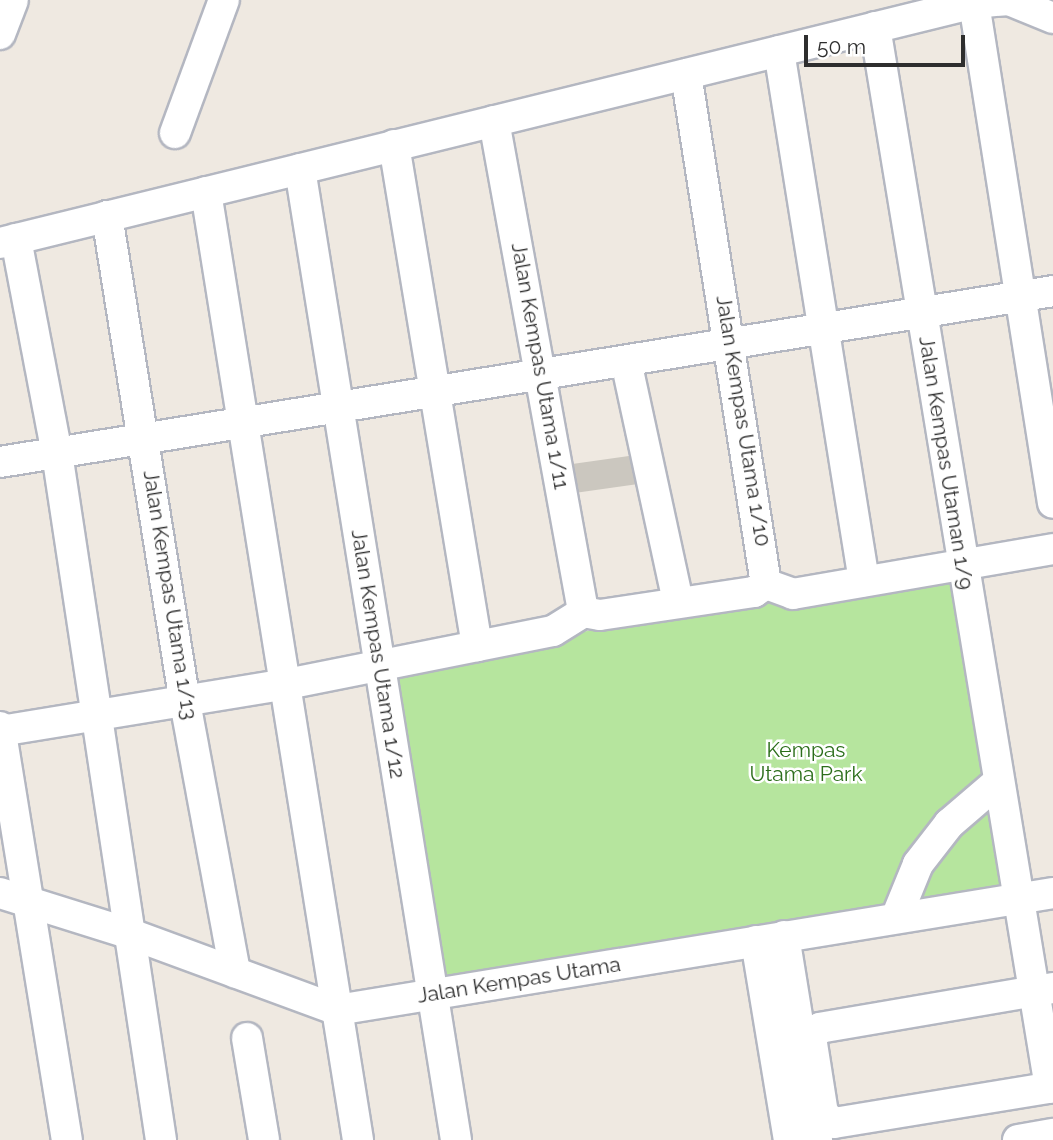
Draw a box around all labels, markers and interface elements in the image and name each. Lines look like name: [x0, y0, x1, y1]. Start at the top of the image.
scale bar: [808, 21, 969, 65]
text: 50 m: [817, 34, 866, 59]
street label: Jalan Kempas Utama 1/11: [506, 241, 574, 491]
street label: Jalan Kempas Utama 1/10: [711, 294, 775, 548]
street label: Jalan Kempas Utaman 1/9: [913, 334, 979, 592]
street label: Jalan Kempas Utama 1/13: [138, 468, 202, 722]
street label: Jalan Kempas Utama 1/12: [346, 528, 410, 780]
park label: Kempas Utama Park: [749, 737, 863, 787]
street label: Jalan Kempas Utama: [416, 951, 622, 1009]

